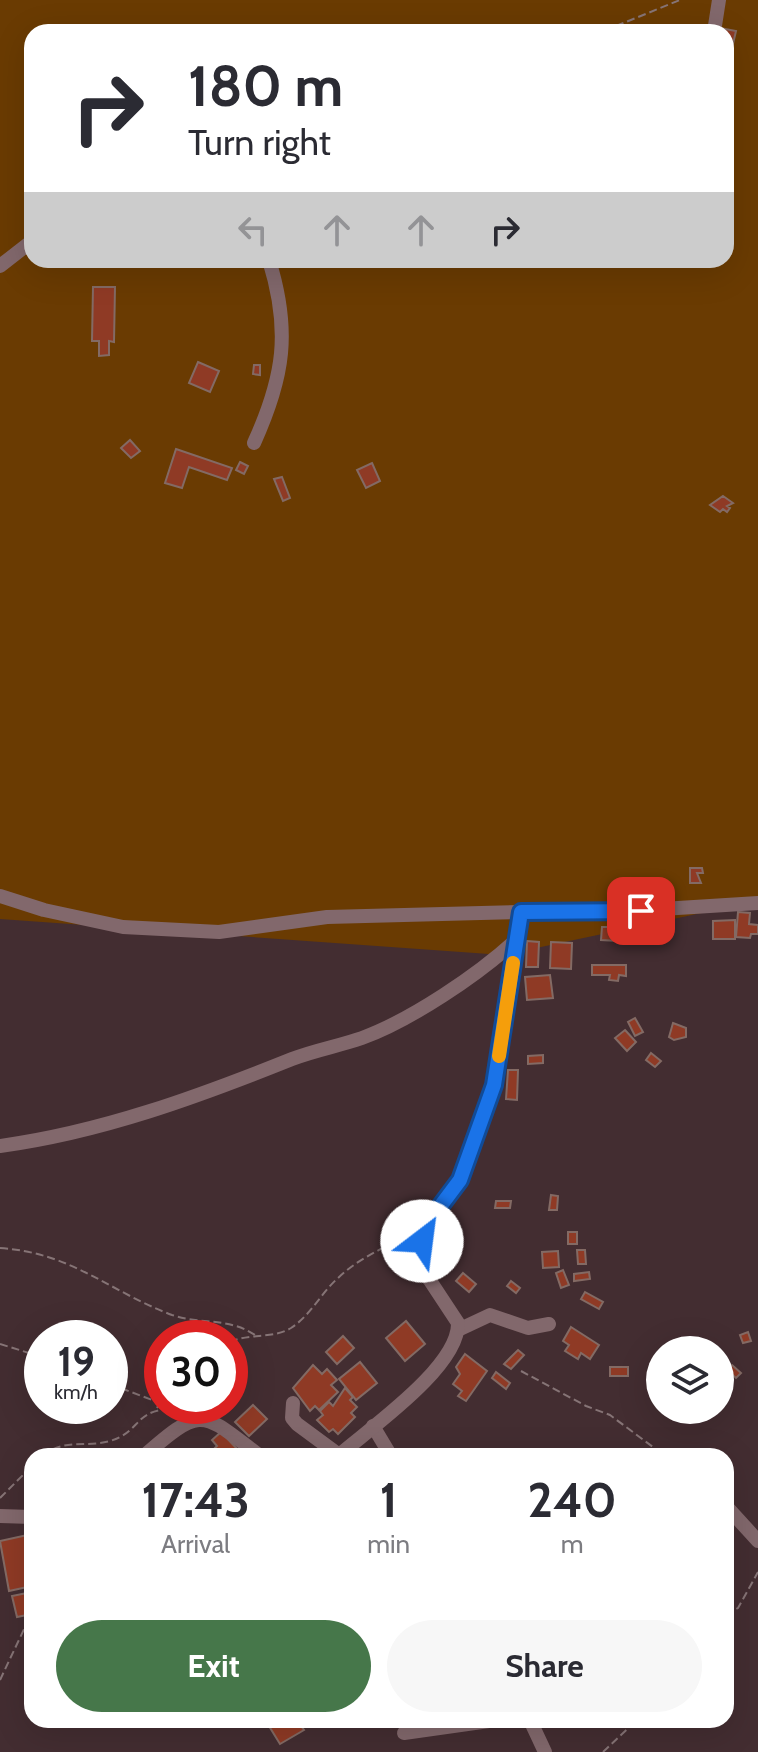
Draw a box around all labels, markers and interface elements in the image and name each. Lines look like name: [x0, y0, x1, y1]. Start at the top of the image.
text: 180 m: [188, 52, 343, 120]
icon: right: [56, 56, 160, 160]
text: Turn right: [188, 120, 331, 164]
icon: left: [231, 208, 275, 252]
icon: ahead: [315, 208, 359, 252]
icon: ahead: [399, 208, 443, 252]
icon: right: [483, 208, 527, 252]
pin: [607, 877, 675, 945]
icon: arrive: [619, 889, 663, 933]
position arrow: [380, 1199, 464, 1283]
speed limit sign: 30: [144, 1320, 248, 1424]
map controls: [646, 1336, 734, 1424]
button: layers: [646, 1336, 734, 1424]
text: 19: [57, 1337, 95, 1386]
text: km/h: [54, 1380, 98, 1404]
text: 17:43: [141, 1471, 250, 1529]
text: 1: [380, 1471, 398, 1529]
text: 240: [528, 1471, 617, 1529]
text: Arrival: [161, 1528, 230, 1560]
text: min: [367, 1528, 410, 1560]
text: m: [561, 1528, 583, 1560]
button: Exit: [56, 1620, 371, 1712]
button: Share: [387, 1620, 702, 1712]

